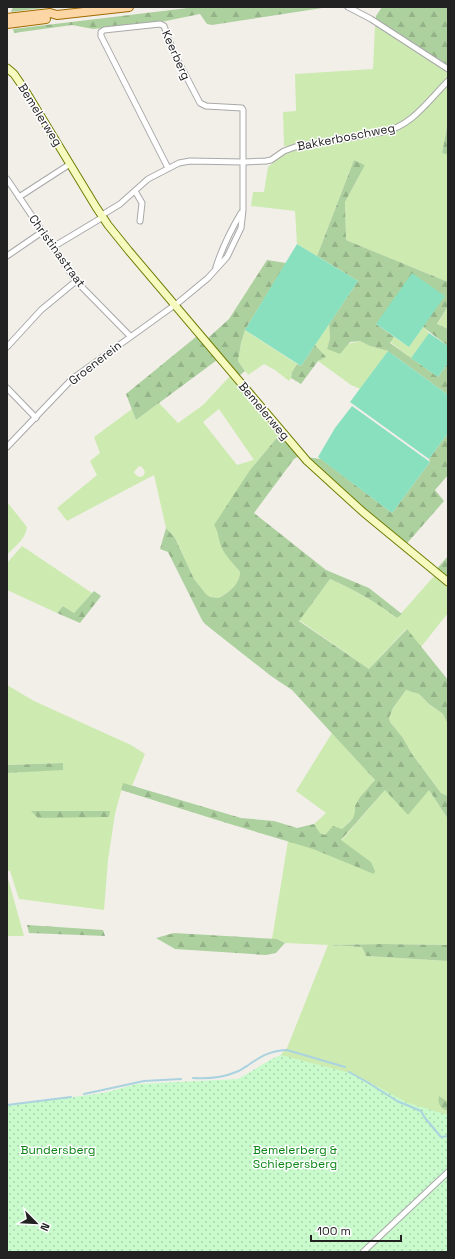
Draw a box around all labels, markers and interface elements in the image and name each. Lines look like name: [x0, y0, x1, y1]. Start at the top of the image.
street label: Keerberg: [158, 28, 194, 82]
street label: Bemelerweg: [14, 81, 66, 149]
street label: Bakkerboschweg: [296, 120, 396, 154]
street label: Christinastraat: [25, 211, 89, 291]
street label: Groenerein: [65, 337, 125, 389]
street label: Bemelerweg: [235, 379, 293, 443]
park label: Bundersberg: [20, 1142, 96, 1158]
park label: Bemelerberg & Schiepersberg: [253, 1142, 337, 1172]
north arrow: [16, 1203, 56, 1243]
scale bar: [311, 1217, 401, 1243]
text: N: [37, 1221, 53, 1233]
text: 100 m: [317, 1223, 351, 1239]

